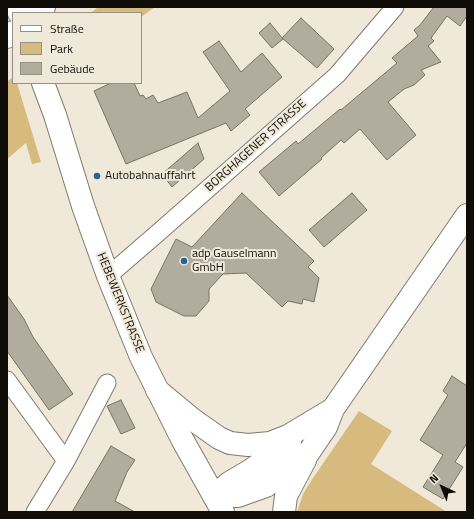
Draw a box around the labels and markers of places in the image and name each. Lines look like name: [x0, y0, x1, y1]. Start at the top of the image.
place label: Autobahnauffahrt: [105, 169, 195, 183]
marker: Autobahnauffahrt: [92, 171, 102, 181]
place label: adp Gauselmann GmbH: [192, 247, 276, 275]
marker: adp Gauselmann GmbH: [179, 256, 189, 266]

